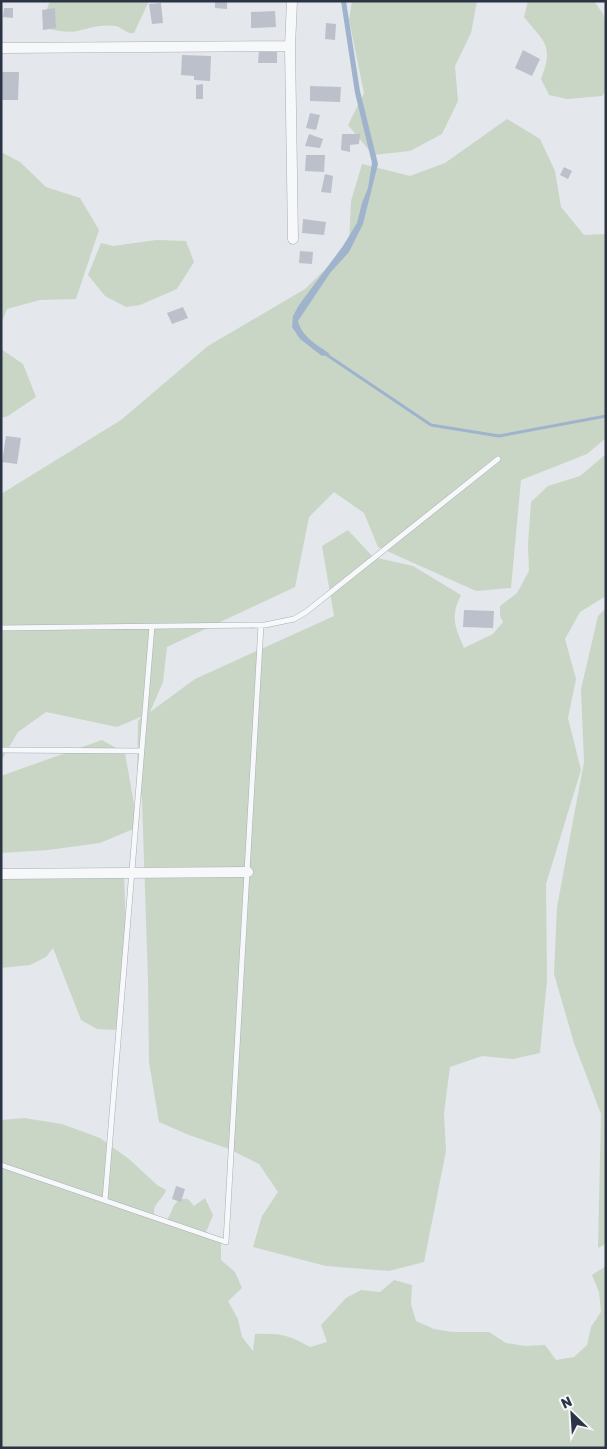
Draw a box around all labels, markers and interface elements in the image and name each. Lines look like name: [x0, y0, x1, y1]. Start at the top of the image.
north arrow: [547, 1389, 597, 1439]
text: N: [559, 1393, 575, 1413]

